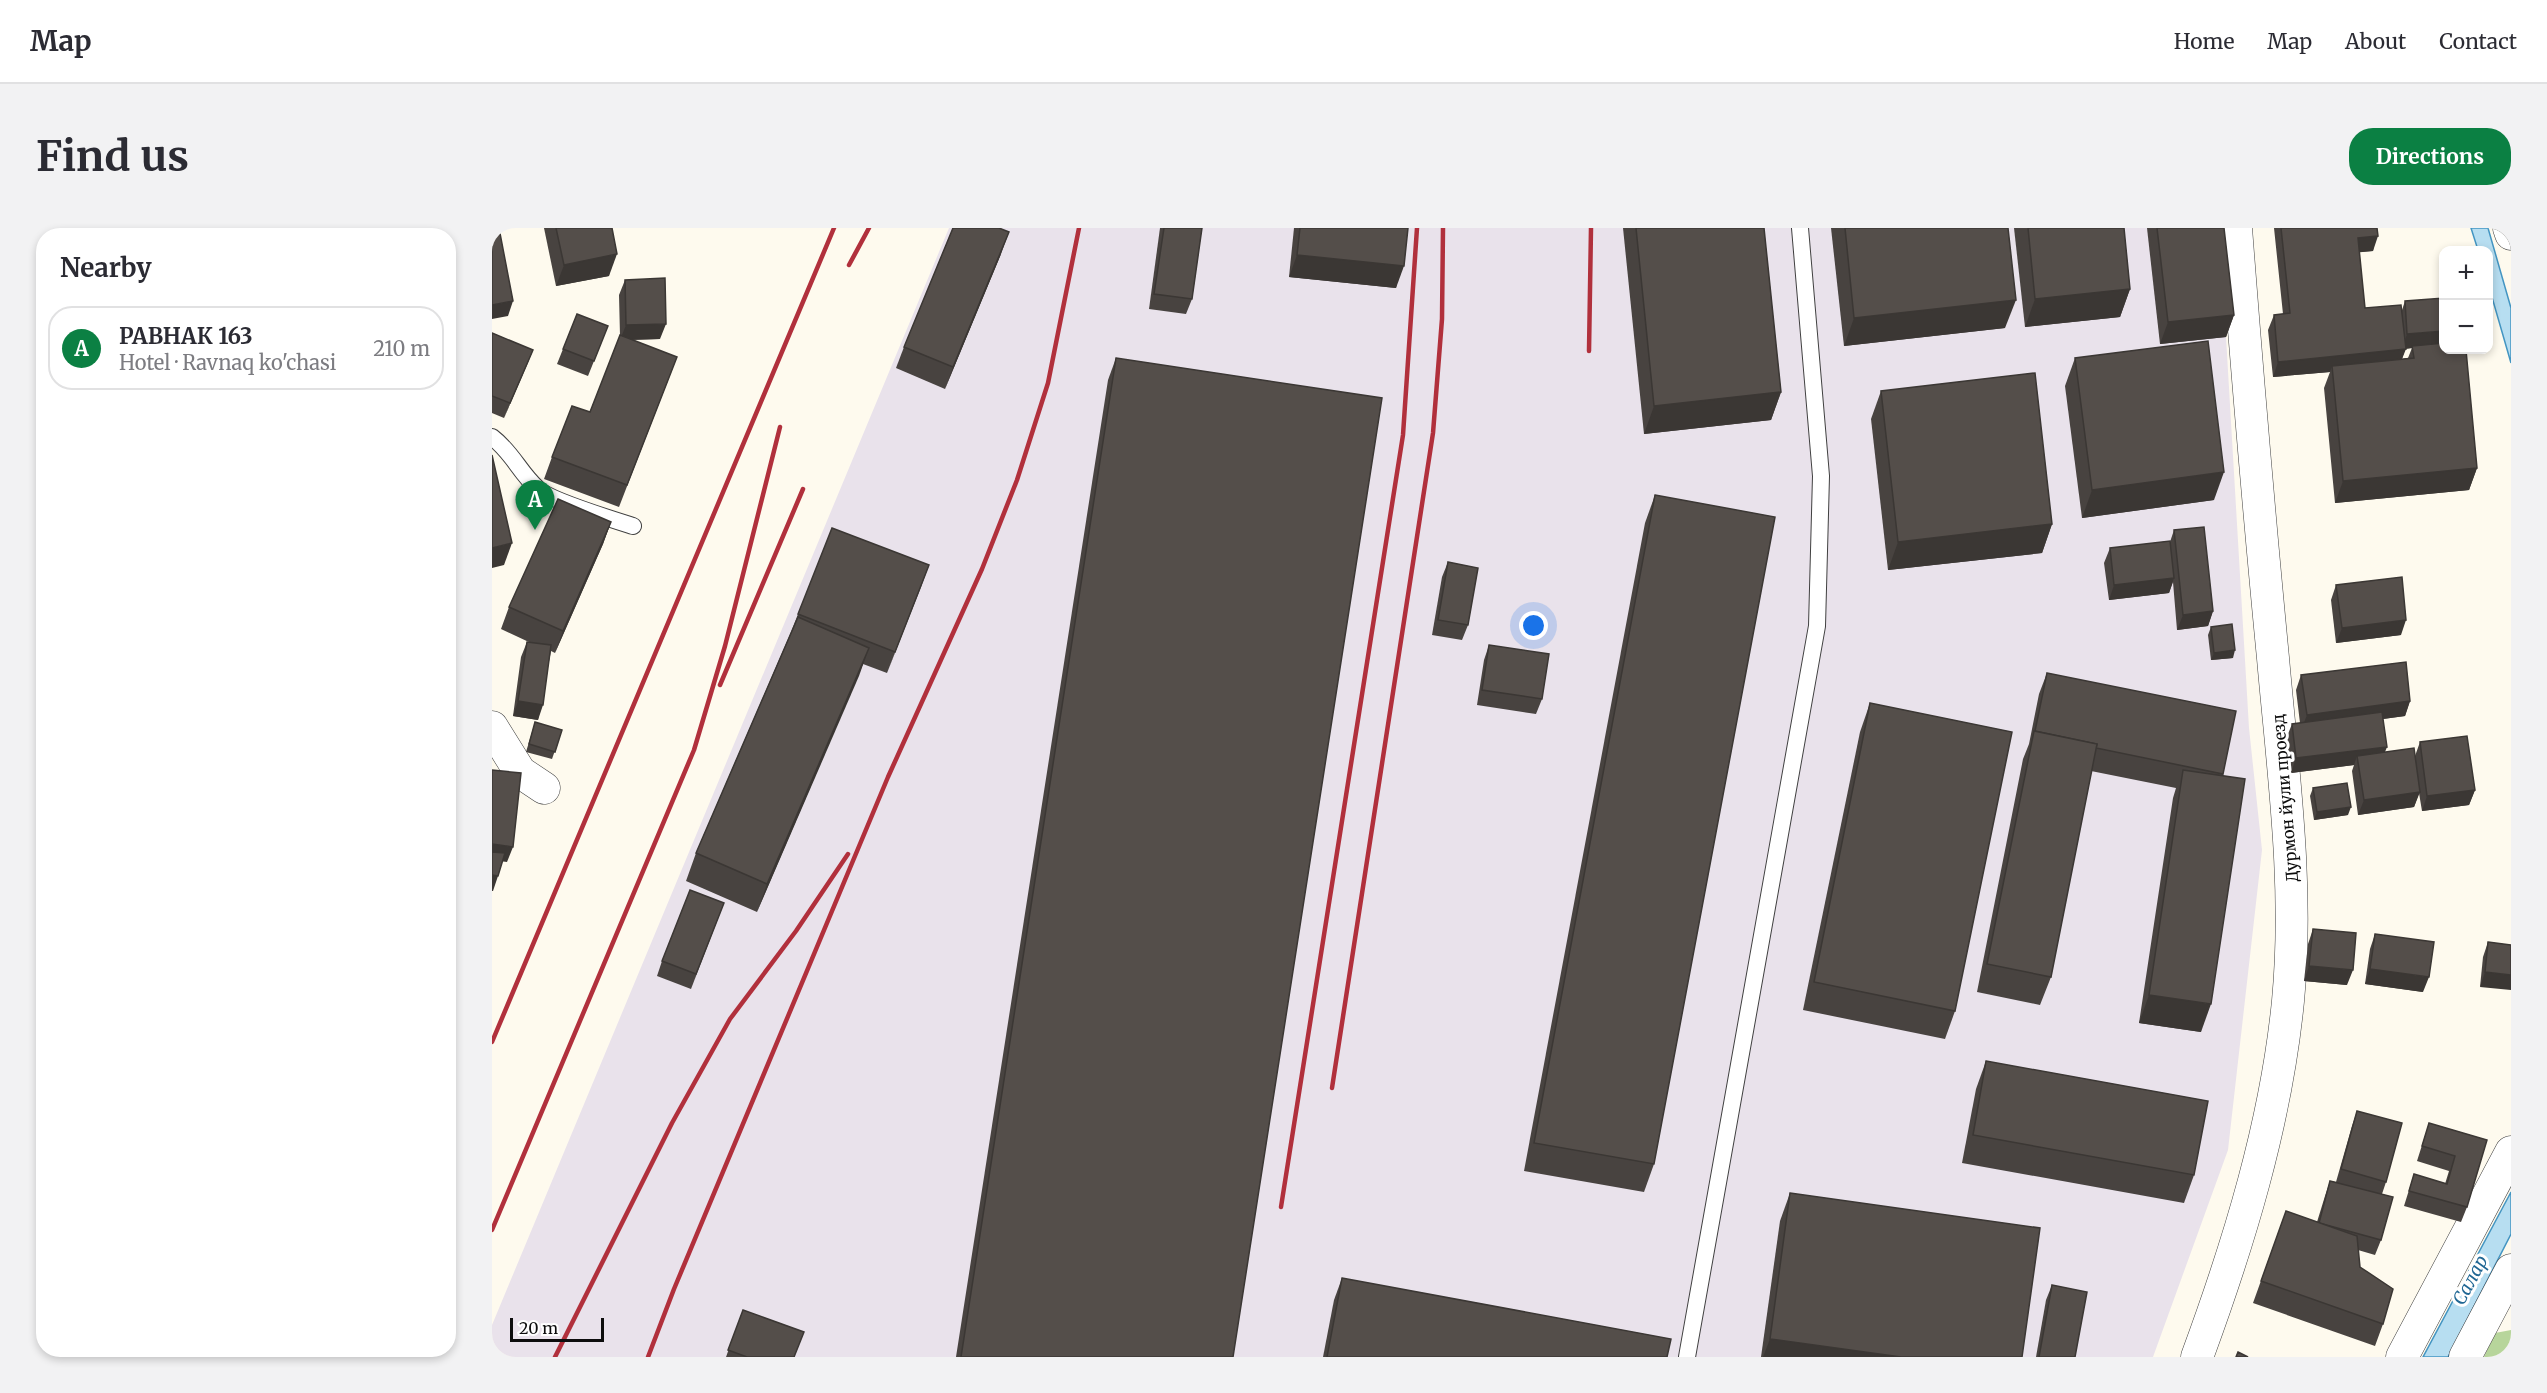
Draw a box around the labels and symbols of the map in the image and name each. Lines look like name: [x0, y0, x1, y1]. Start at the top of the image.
pin: A: [516, 480, 555, 530]
your location: [1519, 611, 1548, 640]
street label: Дурмон йули проезд: [2268, 713, 2302, 883]
water label: Салар: [2447, 1251, 2493, 1309]
scale bar: [510, 1315, 604, 1342]

